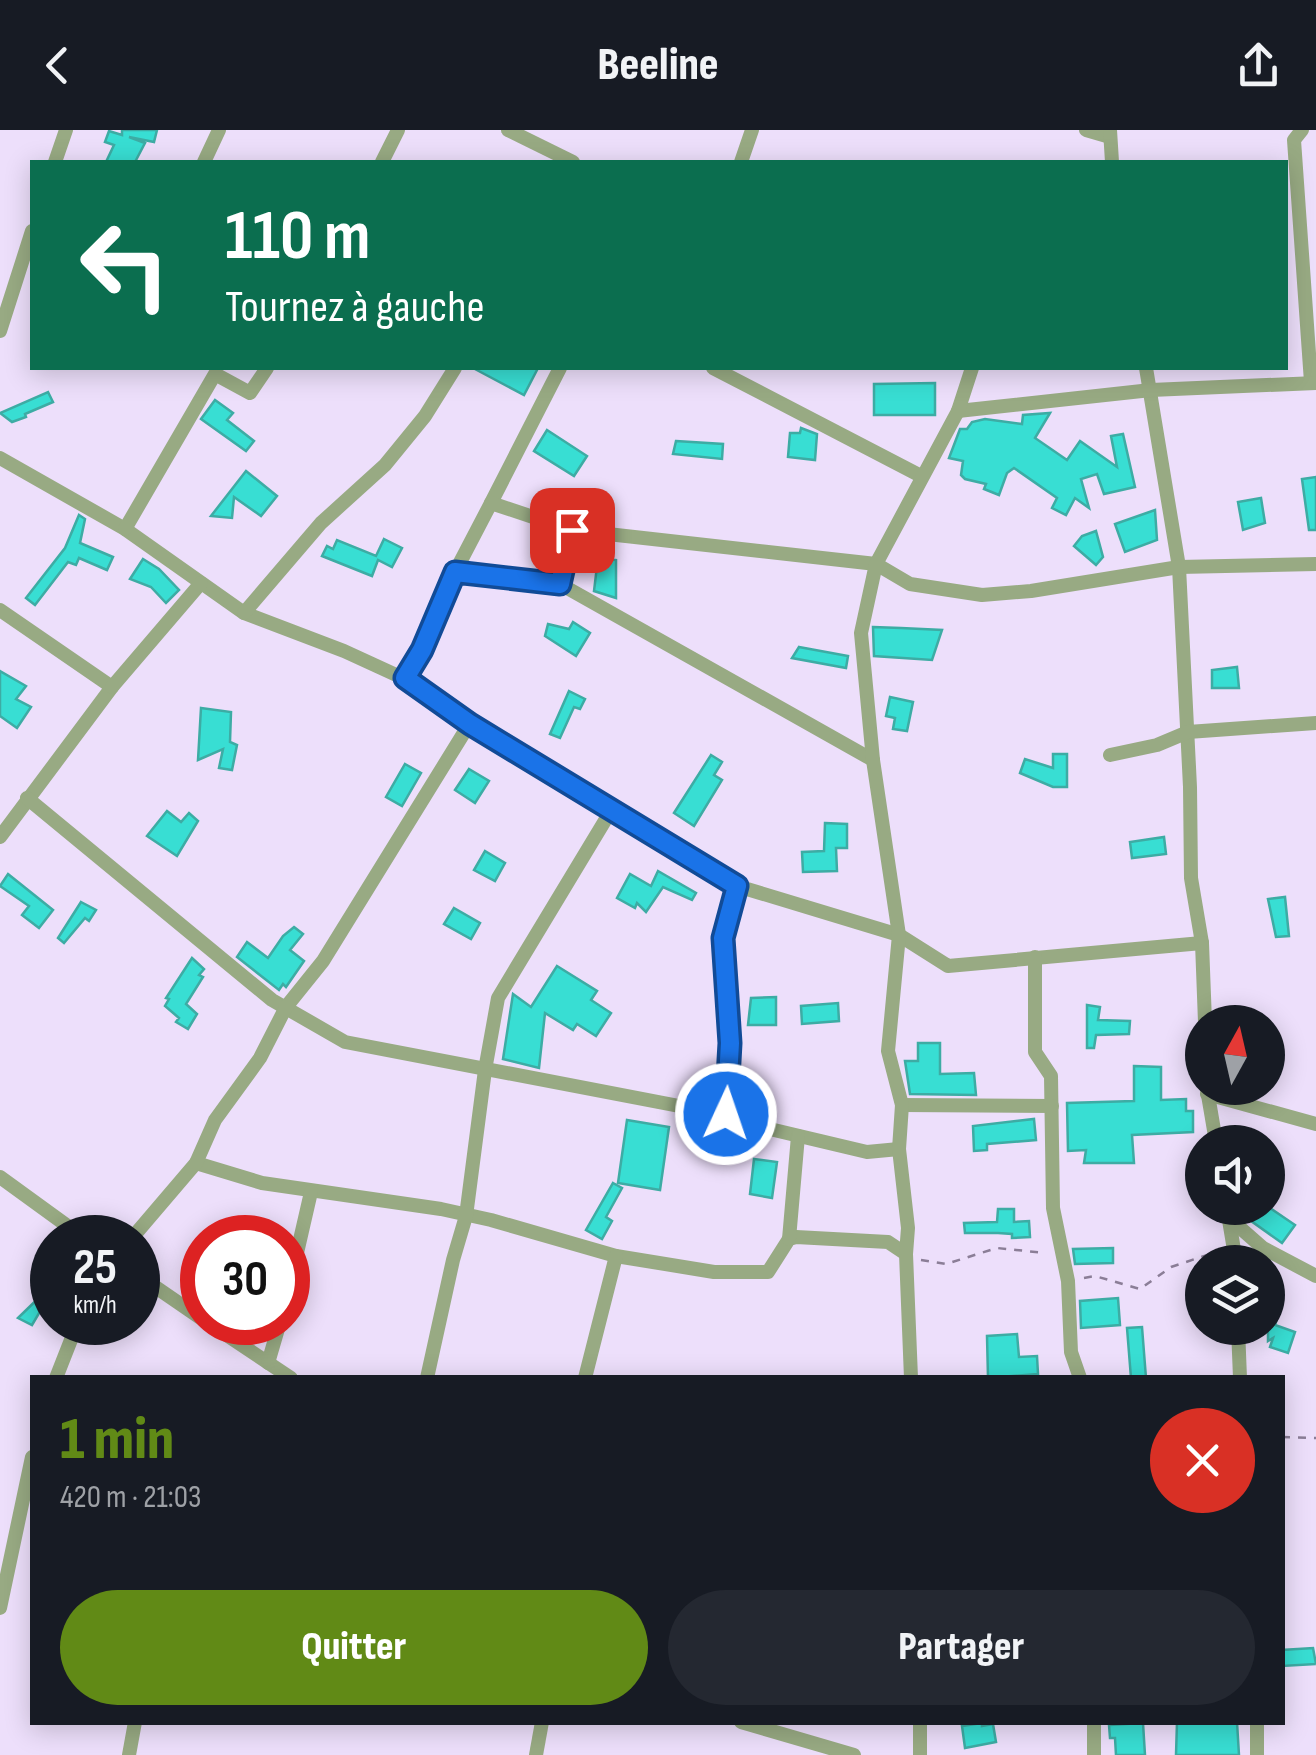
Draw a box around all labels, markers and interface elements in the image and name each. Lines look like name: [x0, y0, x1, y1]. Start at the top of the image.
icon: back: [30, 38, 85, 93]
text: Beeline: [597, 38, 719, 93]
icon: share: [1231, 38, 1286, 93]
text: 110 m: [225, 195, 371, 279]
icon: left: [60, 200, 190, 330]
text: Tournez à gauche: [225, 280, 485, 335]
pin: [530, 488, 615, 573]
icon: arrive: [545, 503, 600, 558]
north arrow: [1185, 1005, 1285, 1105]
map controls: [1185, 1005, 1285, 1345]
position arrow: [674, 1062, 778, 1166]
button: sound: [1185, 1125, 1285, 1225]
speed limit sign: 30: [180, 1215, 310, 1345]
text: 25: [73, 1238, 117, 1298]
button: layers: [1185, 1245, 1285, 1345]
text: km/h: [73, 1290, 117, 1321]
text: 1 min: [60, 1404, 174, 1476]
button: close: [1150, 1408, 1255, 1513]
text: 420 m · 21:03: [60, 1478, 201, 1517]
button: Quitter: [60, 1590, 648, 1705]
button: Partager: [668, 1590, 1255, 1705]

